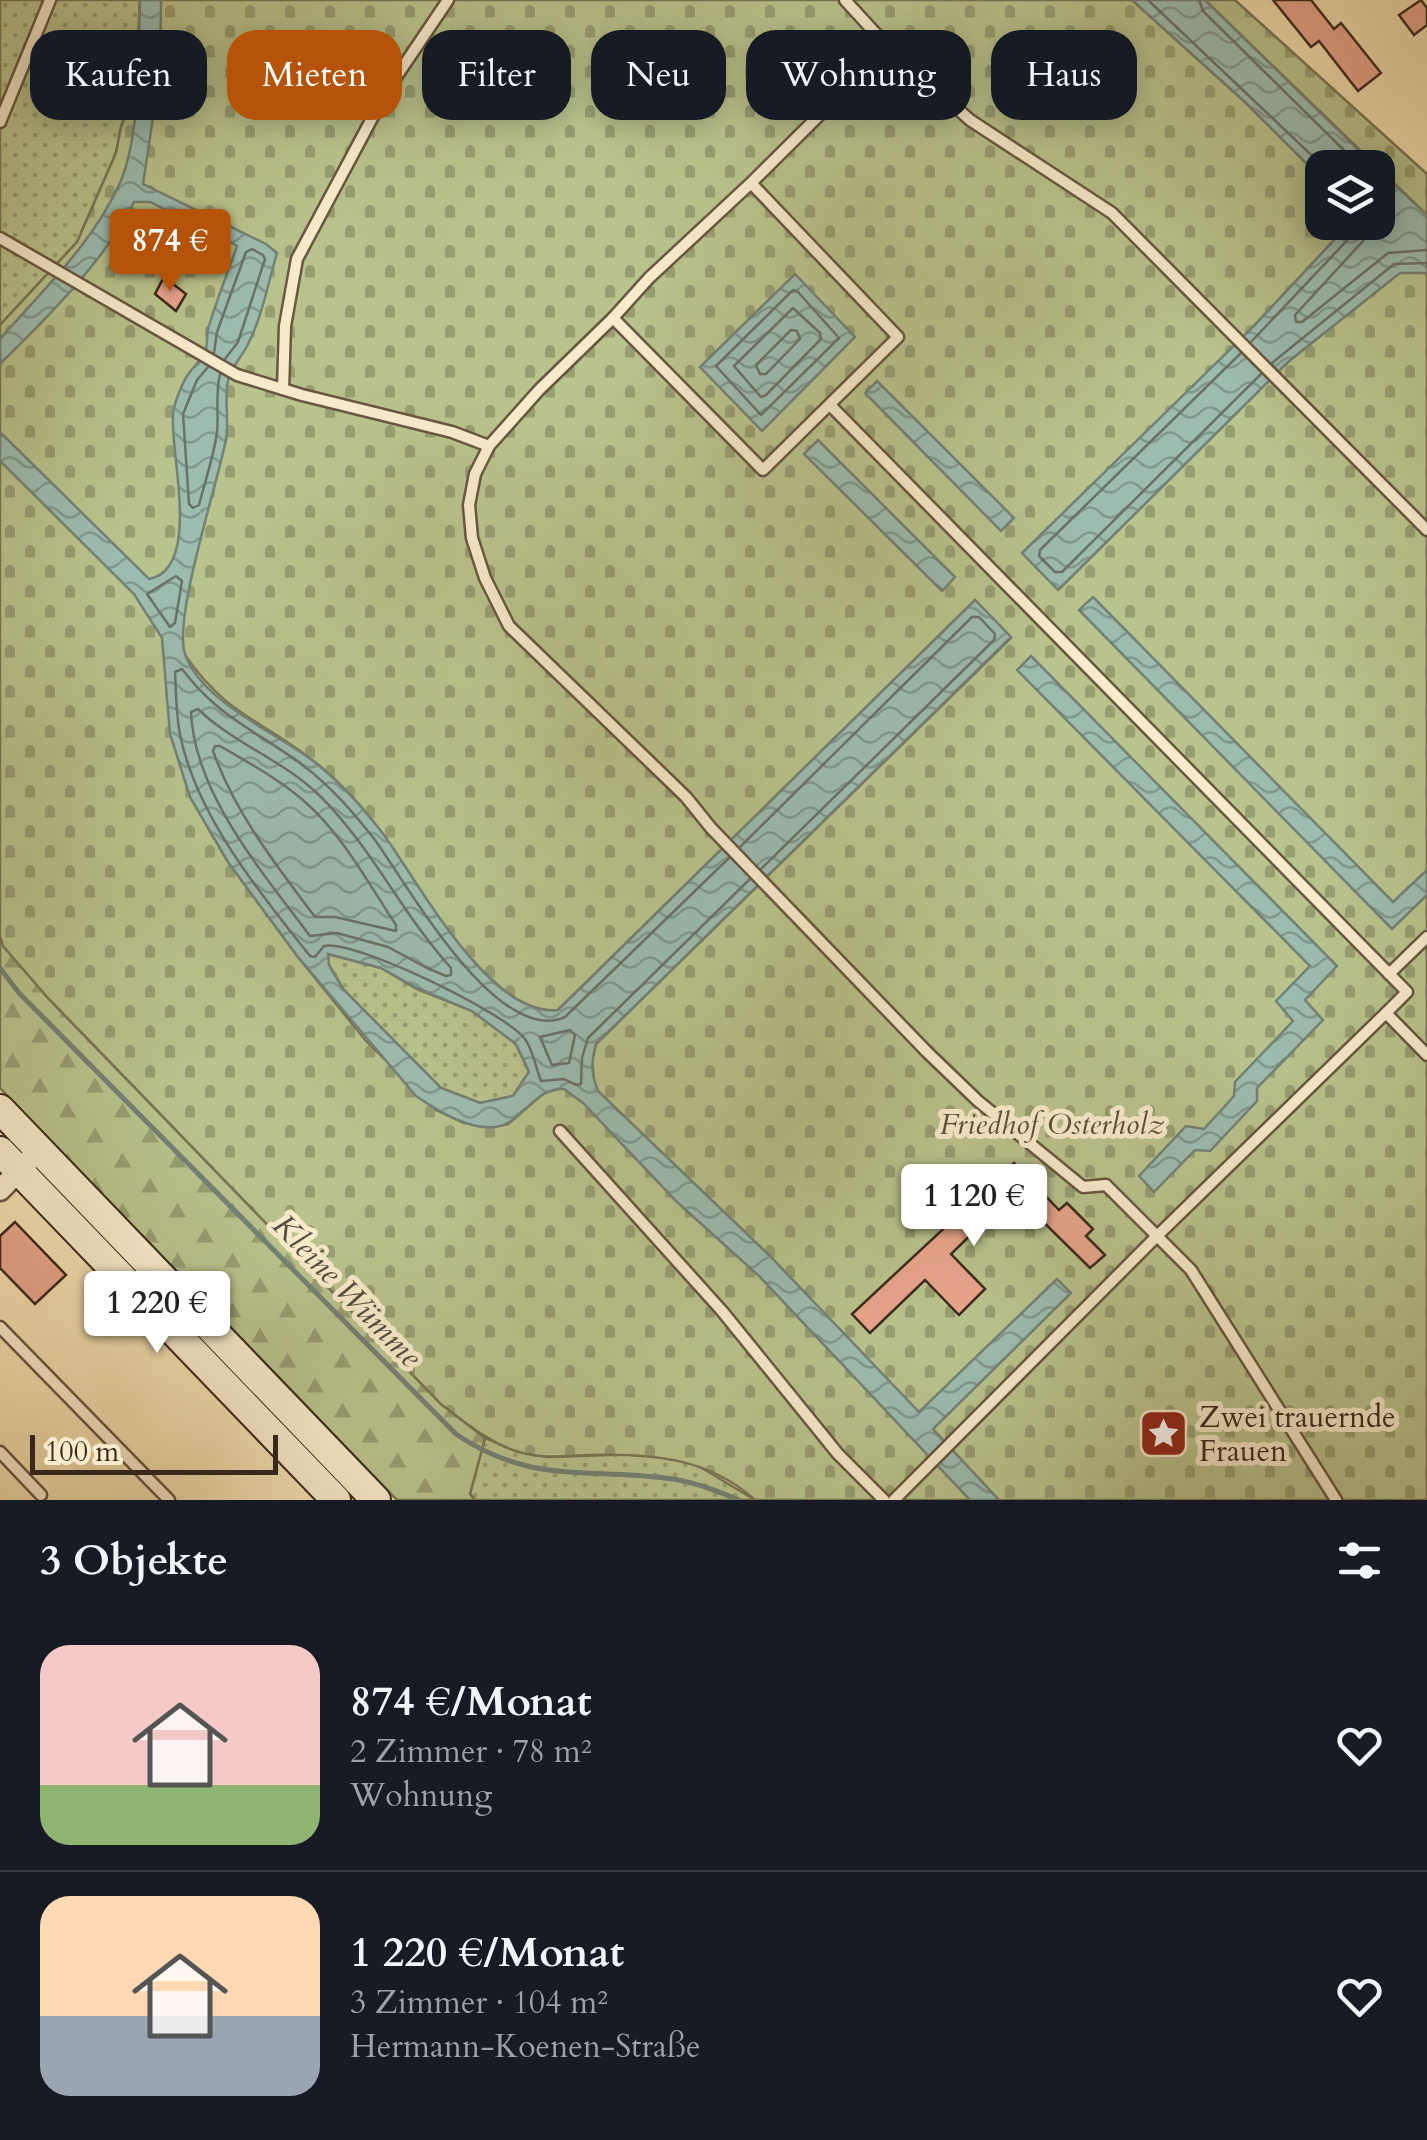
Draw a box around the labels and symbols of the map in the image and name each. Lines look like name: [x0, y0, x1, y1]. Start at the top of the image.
pin: 874 €: [100, 209, 240, 294]
park label: Friedhof Osterholz: [940, 1104, 1164, 1145]
pin: 1 120 €: [882, 1164, 1066, 1249]
water label: Kleine Wümme: [262, 1205, 432, 1378]
pin: 1 220 €: [65, 1271, 249, 1356]
place label: Zwei trauernde Frauen: [1199, 1397, 1396, 1472]
place icon: Zwei trauernde Frauen: [1138, 1408, 1190, 1460]
scale bar: [30, 1430, 278, 1474]

